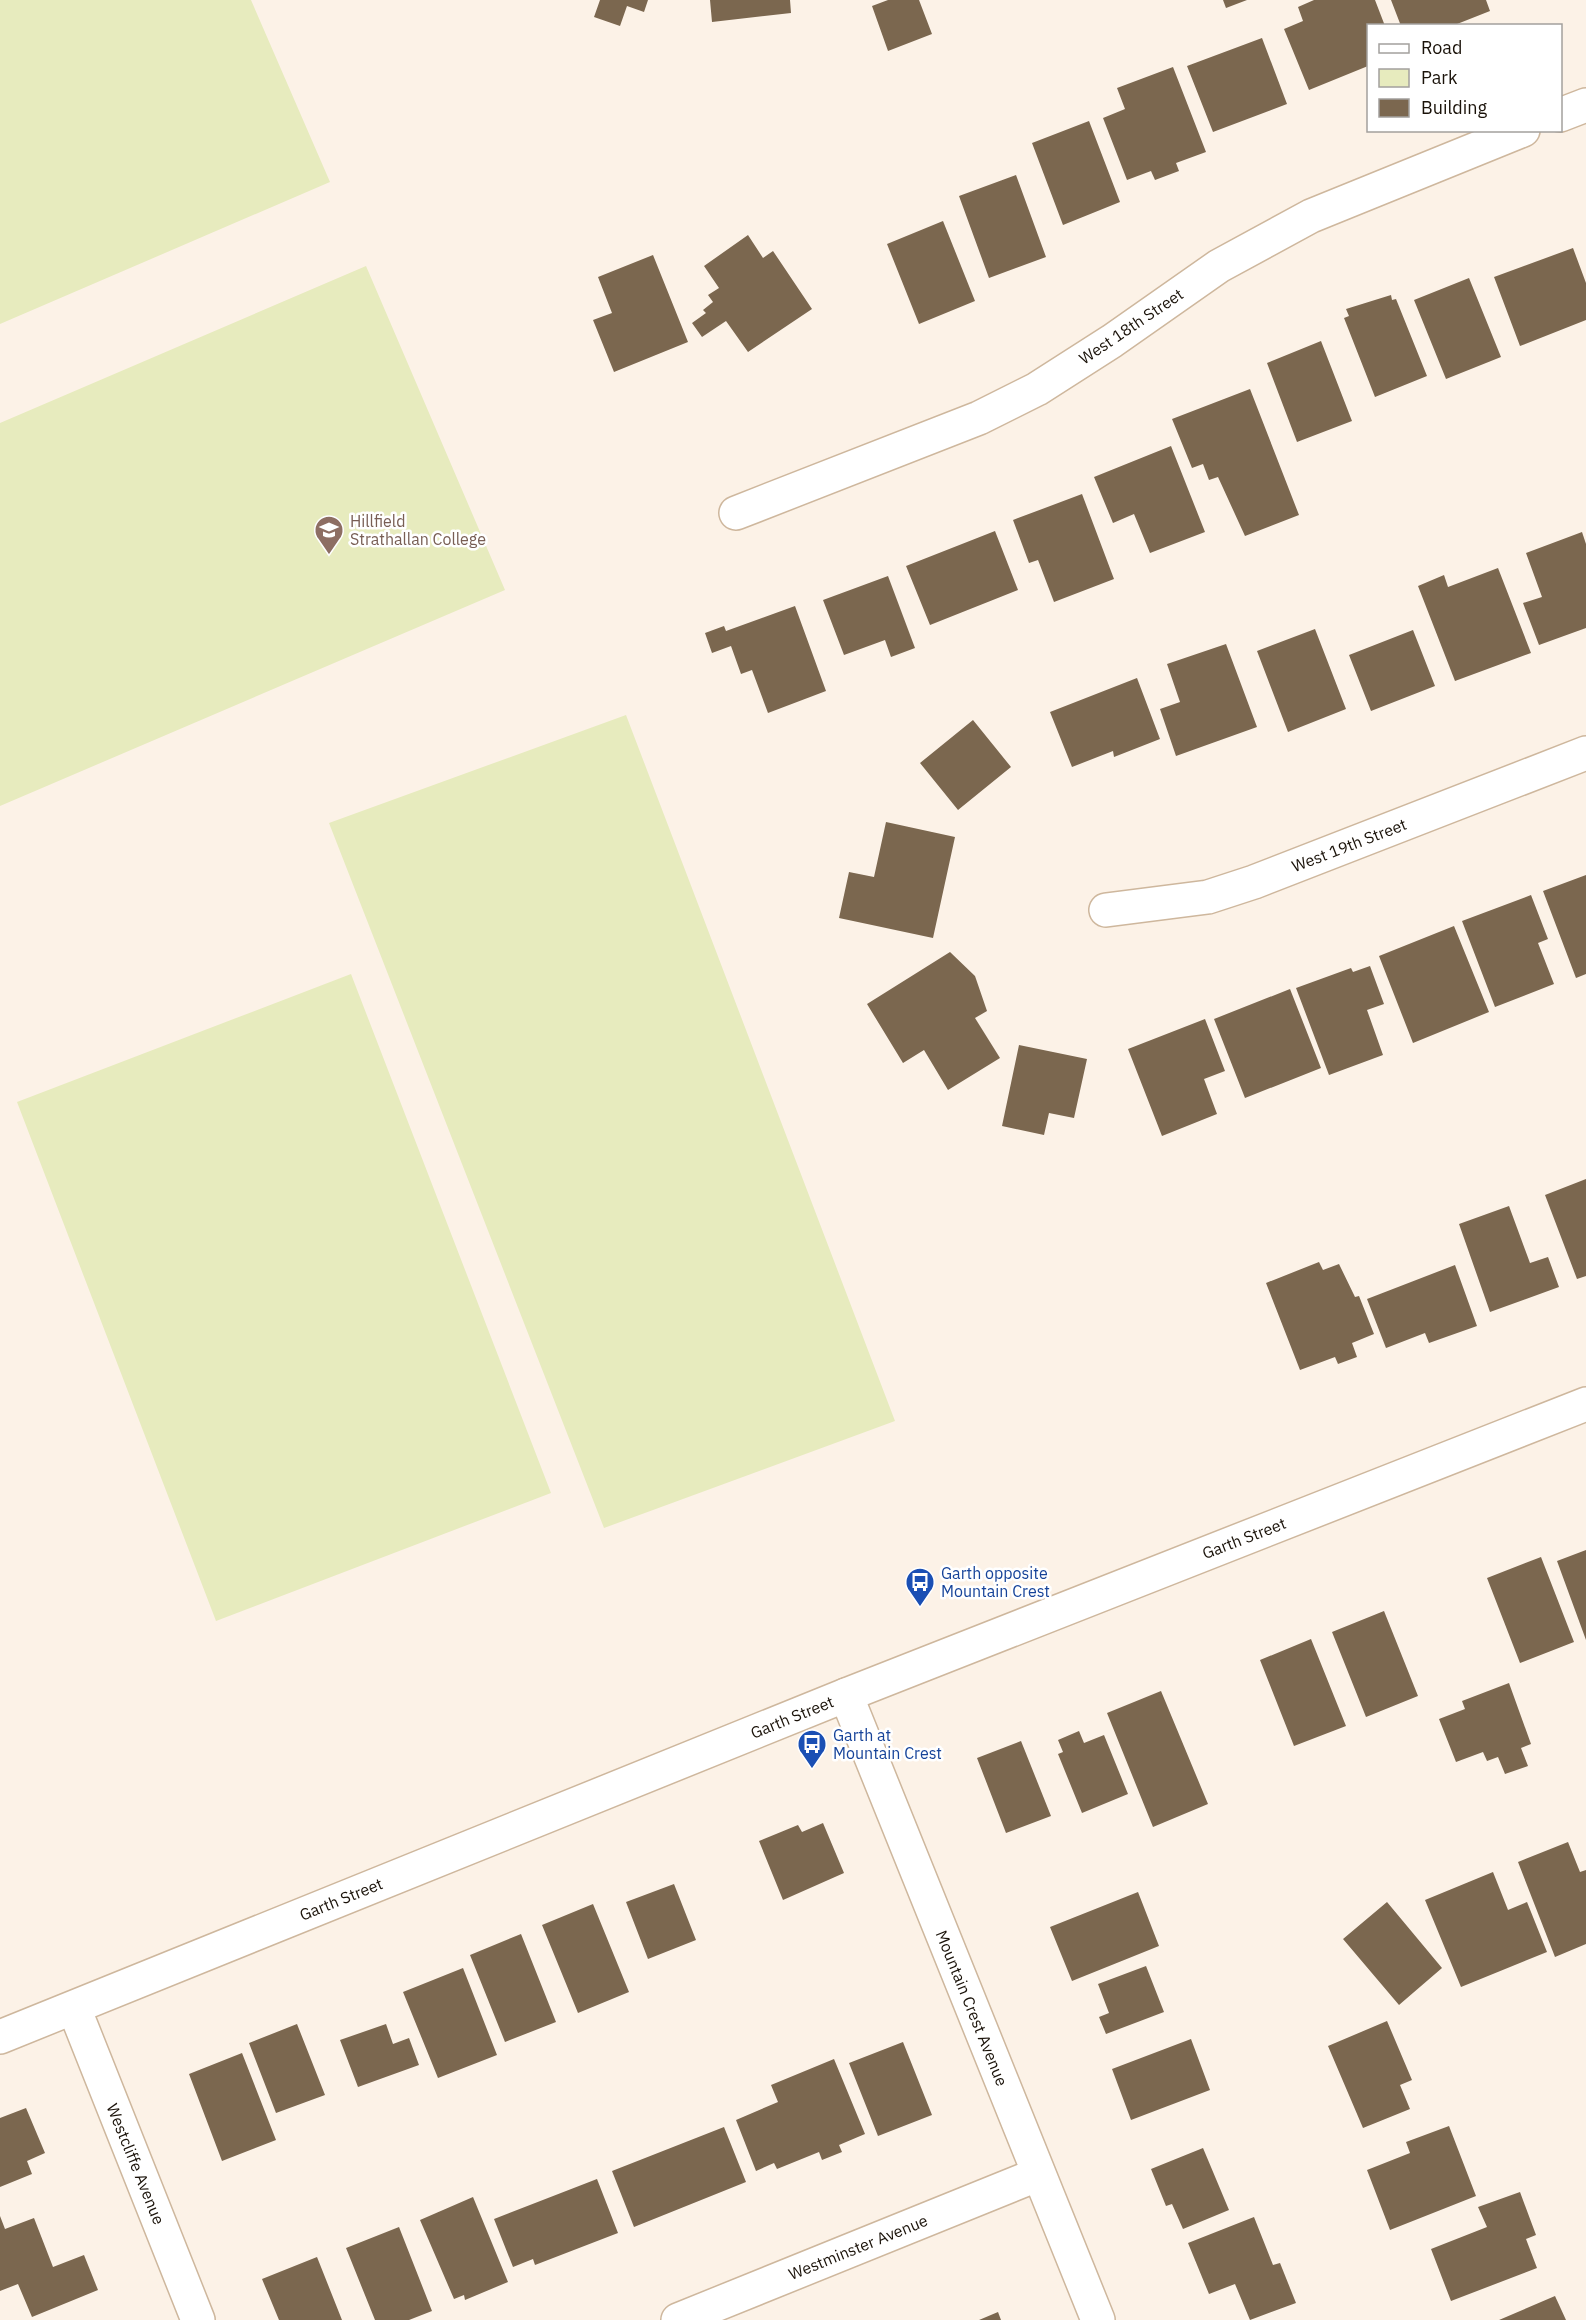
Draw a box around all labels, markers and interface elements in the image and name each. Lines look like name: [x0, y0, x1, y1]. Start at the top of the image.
legend: [1367, 24, 1562, 132]
text: Road: [1421, 36, 1462, 59]
text: Park: [1421, 66, 1458, 89]
text: Building: [1421, 96, 1488, 119]
street label: West 18th Street: [1075, 284, 1187, 368]
place label: Hillfield Strathallan College: [350, 511, 486, 549]
school or university icon: Hillfield Strathallan College: [313, 514, 345, 556]
street label: West 19th Street: [1289, 814, 1409, 876]
street label: Garth Street: [1199, 1513, 1289, 1563]
place label: Garth opposite Mountain Crest: [941, 1563, 1050, 1601]
bus stop icon: Garth opposite Mountain Crest: [904, 1566, 936, 1608]
street label: Garth Street: [747, 1691, 837, 1743]
place label: Garth at Mountain Crest: [833, 1725, 942, 1763]
bus stop icon: Garth at Mountain Crest: [796, 1728, 828, 1770]
street label: Garth Street: [296, 1873, 386, 1925]
street label: Mountain Crest Avenue: [932, 1927, 1012, 2089]
street label: Westcliffe Avenue: [103, 2101, 169, 2228]
street label: Westminster Avenue: [786, 2210, 931, 2284]

